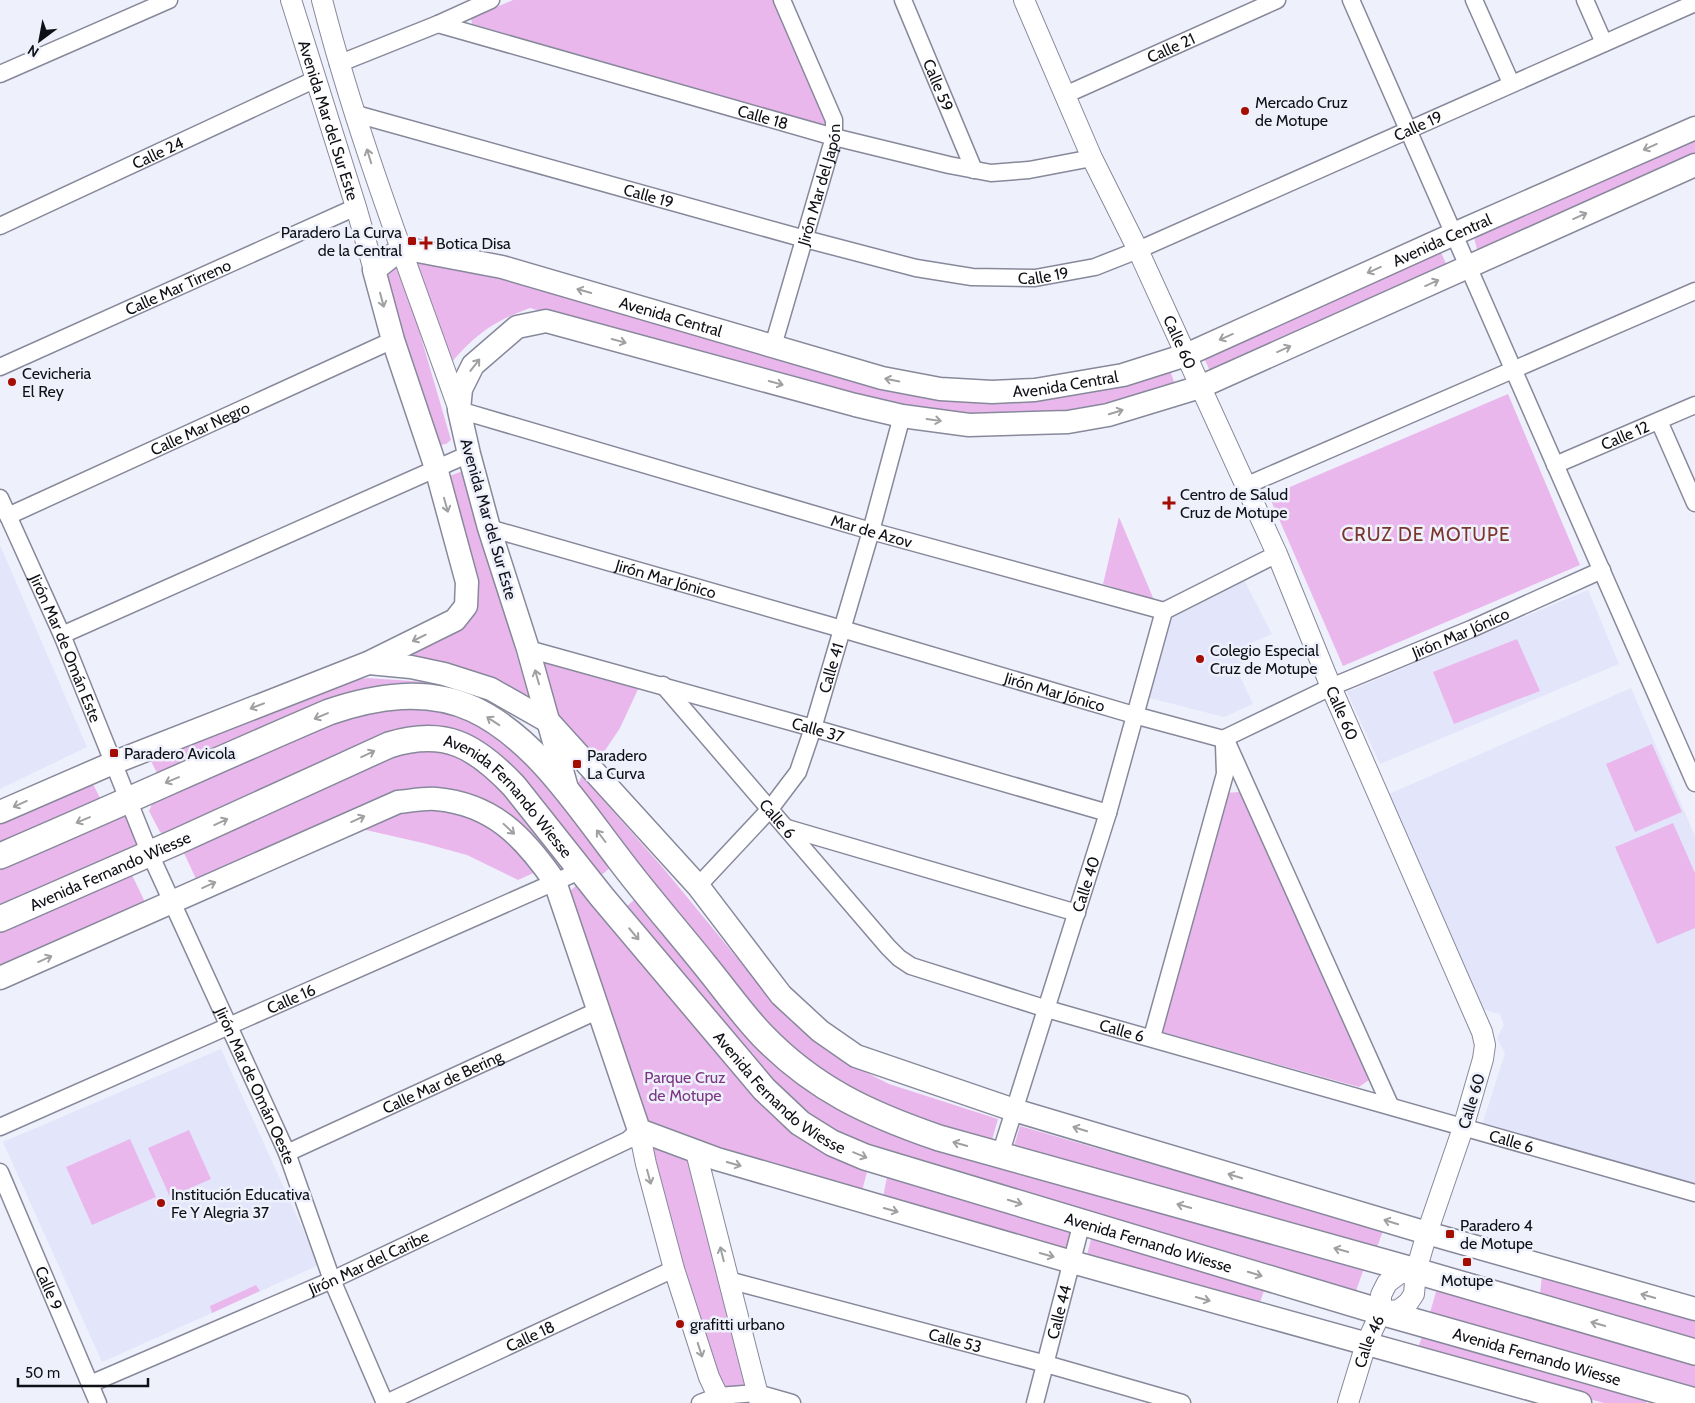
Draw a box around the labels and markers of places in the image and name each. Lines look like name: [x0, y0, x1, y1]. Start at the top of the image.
place label: Mercado Cruz de Motupe: [1255, 93, 1348, 130]
marker: Mercado Cruz de Motupe: [1239, 105, 1251, 117]
place label: Paradero La Curva de la Central: [281, 223, 402, 260]
place label: Botica Disa: [436, 234, 511, 253]
marker: Paradero La Curva de la Central: [406, 235, 418, 247]
marker: Botica Disa: [420, 237, 432, 249]
place label: Cevicheria El Rey: [22, 364, 92, 401]
marker: Cevicheria El Rey: [6, 376, 18, 388]
place label: Centro de Salud Cruz de Motupe: [1180, 485, 1288, 522]
marker: Centro de Salud Cruz de Motupe: [1162, 496, 1176, 510]
place label: Colegio Especial Cruz de Motupe: [1210, 641, 1319, 678]
marker: Colegio Especial Cruz de Motupe: [1194, 653, 1206, 665]
place label: Paradero Avicola: [124, 744, 236, 763]
place label: Paradero La Curva: [587, 746, 647, 783]
marker: Paradero Avicola: [108, 747, 120, 759]
marker: Paradero La Curva: [571, 758, 583, 770]
place label: Institución Educativa Fe Y Alegria 37: [171, 1185, 310, 1222]
marker: Institución Educativa Fe Y Alegria 37: [155, 1197, 167, 1209]
place label: Paradero 4 de Motupe: [1460, 1216, 1533, 1253]
marker: Paradero 4 de Motupe: [1444, 1228, 1456, 1240]
marker: Motupe: [1461, 1256, 1473, 1268]
place label: Motupe: [1441, 1271, 1493, 1290]
place label: grafitti urbano: [690, 1315, 785, 1334]
marker: grafitti urbano: [674, 1318, 686, 1330]

